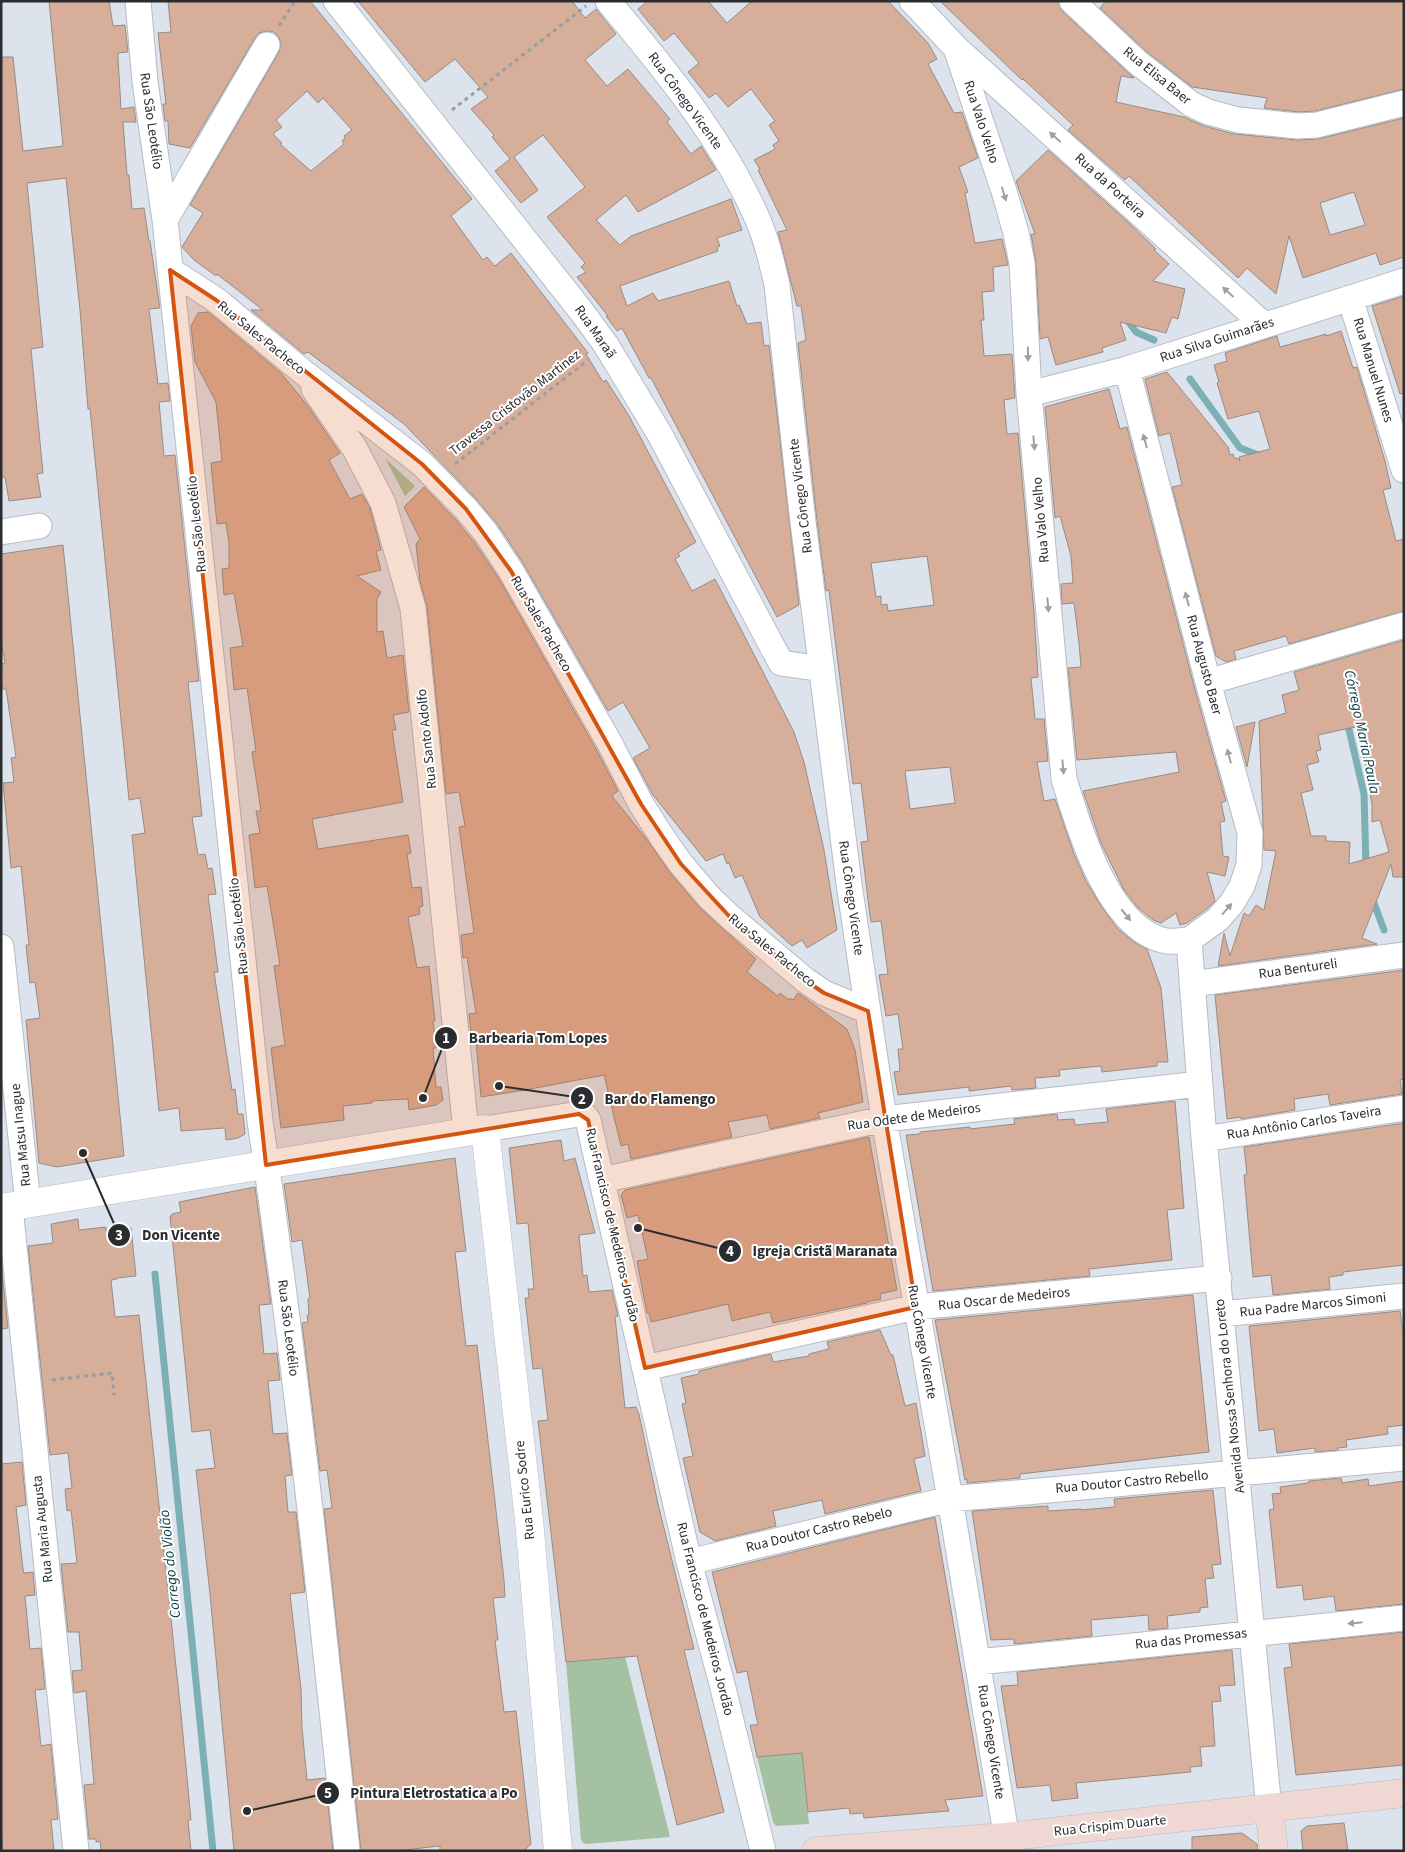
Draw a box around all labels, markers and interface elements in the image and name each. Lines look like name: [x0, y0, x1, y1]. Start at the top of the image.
street label: Rua Elisa Baer: [1119, 42, 1196, 110]
street label: Rua Cônego Vicente: [643, 48, 727, 154]
street label: Rua São Leotélio: [134, 71, 168, 171]
street label: Rua Valo Velho: [958, 78, 1004, 166]
one-way arrow: [1050, 131, 1062, 143]
street label: Rua da Porteira: [1070, 149, 1150, 223]
one-way arrow: [1001, 187, 1009, 202]
one-way arrow: [1223, 286, 1235, 298]
street label: Rua Sales Pacheco: [213, 296, 309, 380]
street label: Rua Maraã: [569, 301, 621, 363]
street label: Rua Silva Guimarães: [1157, 312, 1277, 368]
street label: Rua Manuel Nunes: [1348, 315, 1398, 425]
street label: Travessa Cristovão Martinez: [445, 345, 585, 461]
one-way arrow: [1024, 346, 1032, 362]
one-way arrow: [1141, 434, 1149, 449]
one-way arrow: [1030, 435, 1038, 451]
street label: Rua Cônego Vicente: [784, 437, 818, 555]
street label: Rua São Leotélio: [182, 475, 212, 573]
street label: Rua Valo Velho: [1027, 476, 1055, 564]
street label: Rua Sales Pacheco: [505, 572, 577, 676]
one-way arrow: [1182, 591, 1190, 606]
one-way arrow: [1044, 597, 1052, 613]
street label: Rua Augusto Baer: [1181, 613, 1227, 717]
water label: Córrego Maria Paula: [1339, 668, 1385, 796]
street label: Rua Santo Adolfo: [412, 688, 442, 790]
one-way arrow: [1224, 748, 1232, 763]
one-way arrow: [1059, 759, 1067, 775]
street label: Rua Cônego Vicente: [833, 839, 869, 957]
street label: Rua São Leotélio: [224, 877, 254, 975]
one-way arrow: [1221, 903, 1232, 916]
one-way arrow: [1120, 908, 1131, 921]
street label: Rua Sales Pacheco: [724, 909, 820, 993]
street label: Rua Bentureli: [1257, 954, 1339, 984]
callout: Barbearia Tom Lopes: [434, 1023, 617, 1053]
text: 1: [442, 1028, 450, 1049]
text: Barbearia Tom Lopes: [469, 1028, 608, 1049]
street label: Rua Matsu Inague: [6, 1083, 36, 1187]
callout: Bar do Flamengo: [569, 1083, 726, 1113]
text: 2: [578, 1089, 586, 1110]
text: Bar do Flamengo: [604, 1089, 716, 1110]
street label: Rua Odete de Medeiros: [846, 1098, 982, 1136]
street label: Rua Antônio Carlos Taveira: [1225, 1101, 1383, 1145]
street label: Rua Francisco de Medeiros Jordão: [580, 1126, 644, 1324]
callout: Don Vicente: [107, 1220, 230, 1250]
text: 3: [115, 1225, 123, 1246]
text: Don Vicente: [142, 1225, 220, 1246]
callout: Igreja Cristã Maranata: [718, 1236, 908, 1266]
text: 4: [726, 1241, 734, 1262]
text: Igreja Cristã Maranata: [752, 1241, 898, 1262]
street label: Rua São Leotélio: [272, 1278, 304, 1378]
street label: Rua Oscar de Medeiros: [937, 1282, 1071, 1316]
street label: Rua Cônego Vicente: [902, 1283, 942, 1401]
street label: Rua Padre Marcos Simoni: [1239, 1287, 1387, 1323]
street label: Avenida Nossa Senhora do Loreto: [1210, 1298, 1250, 1494]
street label: Rua Eurico Sodre: [510, 1439, 540, 1541]
street label: Rua Doutor Castro Rebello: [1055, 1465, 1209, 1499]
street label: Rua Maria Augusta: [27, 1474, 59, 1584]
street label: Rua Doutor Castro Rebelo: [744, 1502, 894, 1558]
water label: Corrego do Violão: [154, 1508, 186, 1619]
street label: Rua Francisco de Medeiros Jordão: [671, 1520, 739, 1718]
one-way arrow: [1347, 1619, 1363, 1627]
street label: Rua das Promessas: [1134, 1623, 1248, 1655]
street label: Rua Cônego Vicente: [972, 1683, 1010, 1801]
callout: Pintura Eletrostatica a Po: [315, 1778, 528, 1808]
text: 5: [324, 1783, 332, 1804]
text: Pintura Eletrostatica a Po: [350, 1783, 518, 1804]
street label: Rua Crispim Duarte: [1053, 1810, 1167, 1842]

